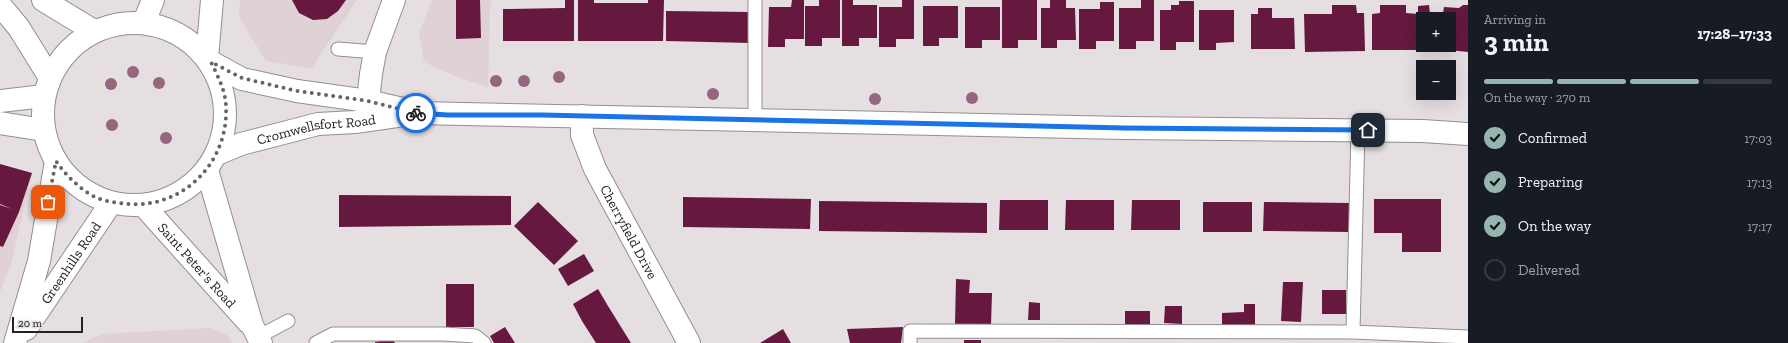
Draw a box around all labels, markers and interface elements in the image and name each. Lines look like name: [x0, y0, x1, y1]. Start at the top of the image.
map controls: [1416, 12, 1456, 100]
button: +: [1416, 12, 1456, 52]
text: Arriving in: [1484, 12, 1546, 27]
text: 17:28–17:33: [1697, 25, 1772, 43]
text: 3 min: [1484, 26, 1549, 58]
button: −: [1416, 60, 1456, 100]
text: On the way · 270 m: [1484, 90, 1590, 105]
courier: [396, 93, 436, 133]
icon: bike: [405, 102, 427, 124]
street label: Cromwellsfort Road: [255, 111, 377, 148]
pin: [1351, 113, 1385, 147]
icon: home: [1357, 119, 1379, 141]
icon: check: [1484, 127, 1506, 149]
text: Confirmed: [1518, 129, 1587, 147]
text: 17:03: [1744, 131, 1772, 146]
icon: check: [1484, 171, 1506, 193]
text: Preparing: [1518, 173, 1583, 191]
text: 17:13: [1747, 175, 1772, 190]
street label: Cherryfield Drive: [597, 182, 662, 282]
pin: [31, 185, 65, 219]
icon: bag: [37, 191, 59, 213]
icon: check: [1484, 215, 1506, 237]
text: On the way: [1518, 217, 1591, 235]
street label: Greenhills Road: [37, 218, 105, 307]
street label: Saint Peter's Road: [154, 219, 240, 312]
text: 17:17: [1747, 219, 1772, 234]
text: Delivered: [1518, 261, 1580, 279]
scale bar: [12, 315, 83, 334]
text: 20 m: [18, 317, 42, 330]

